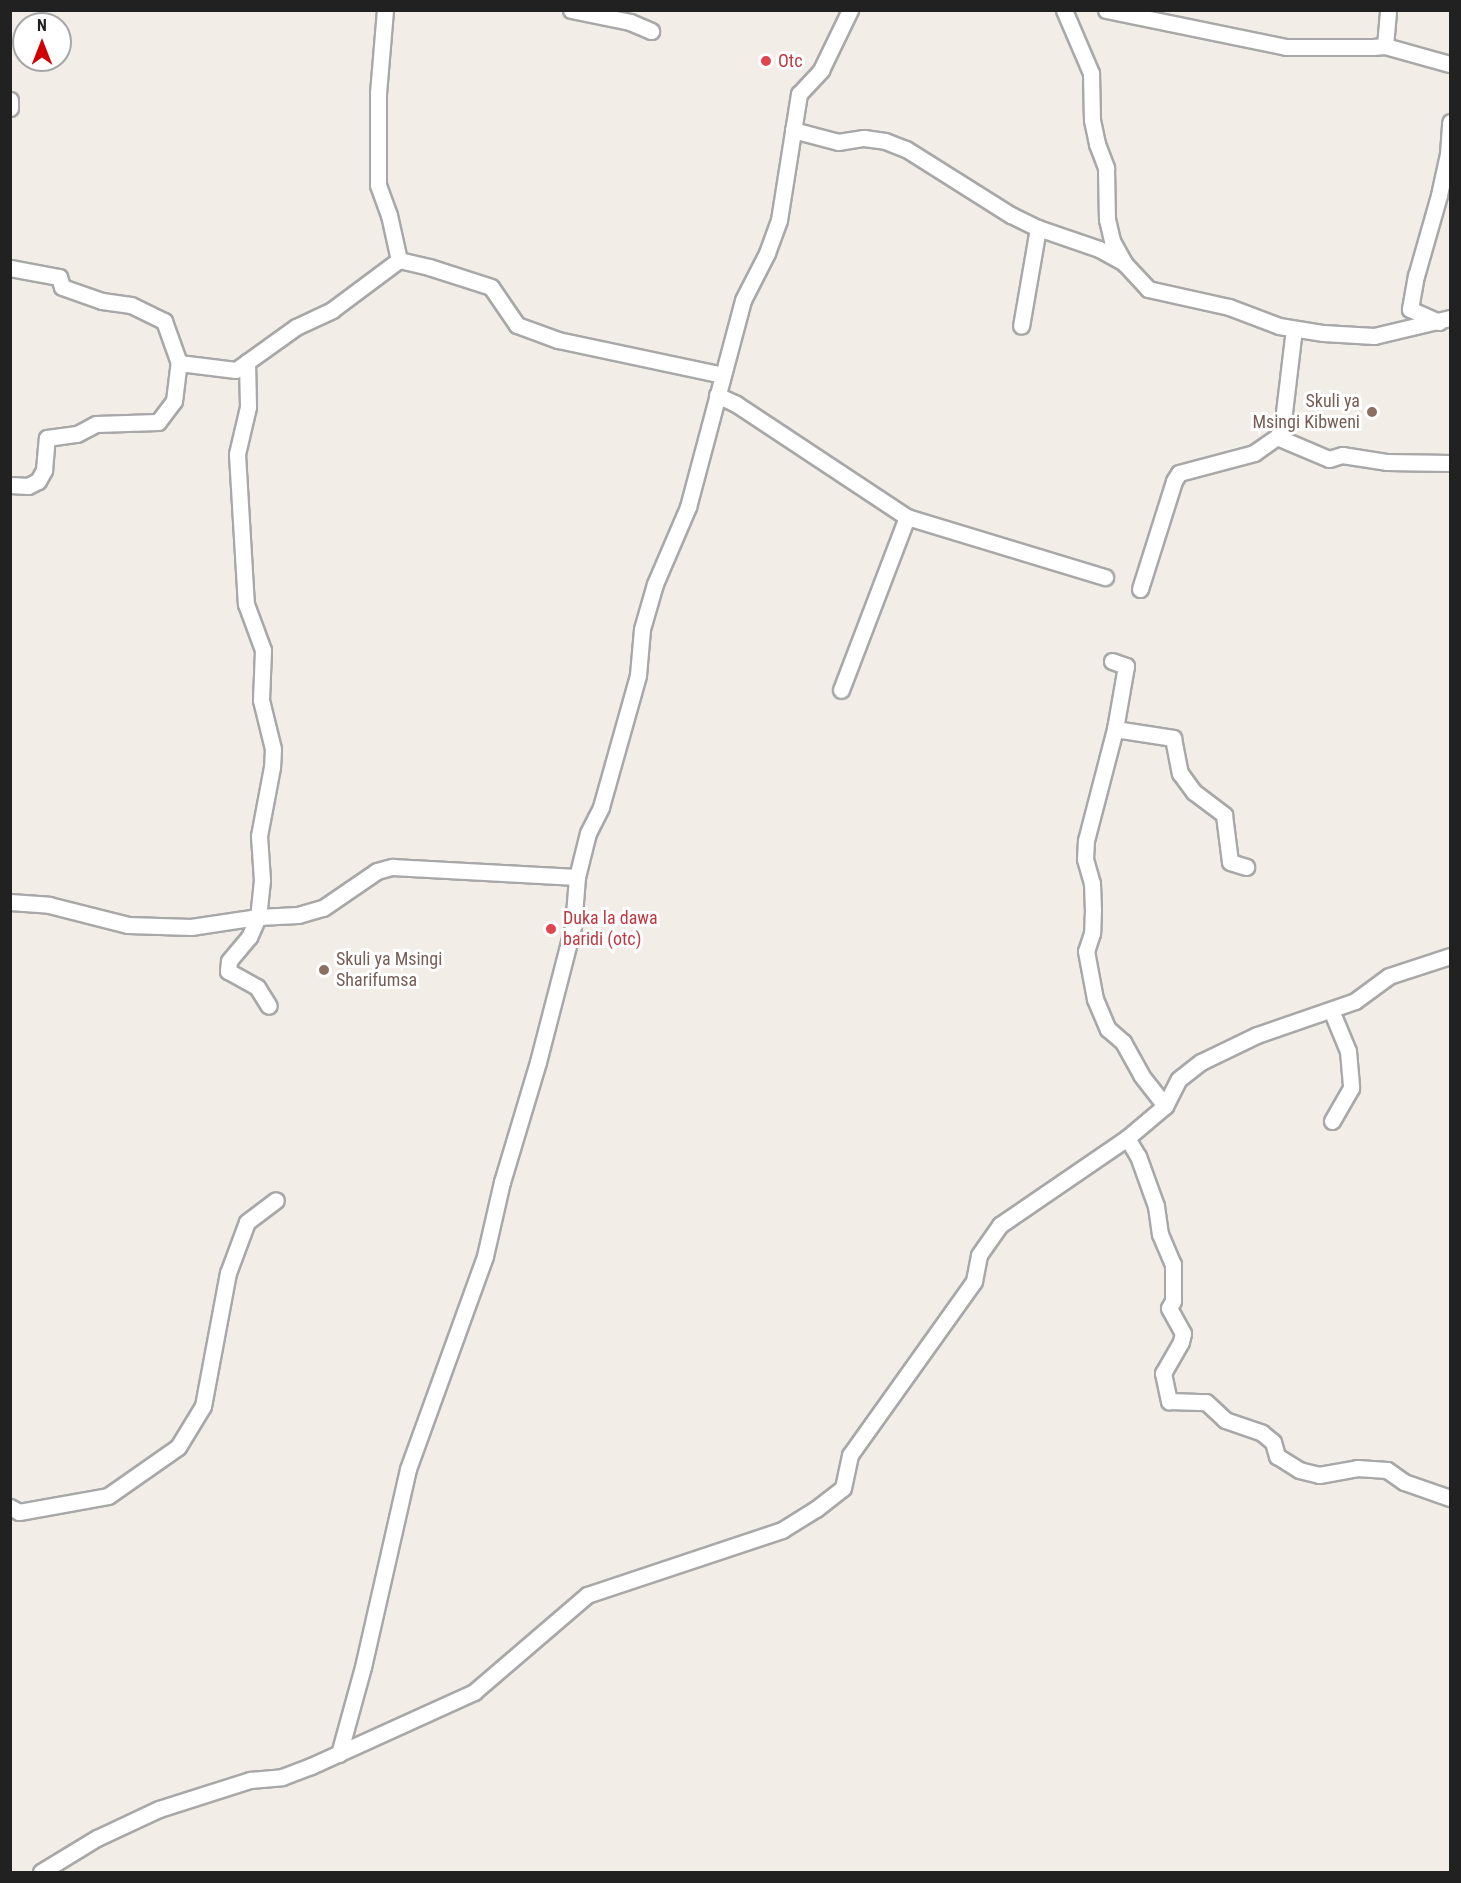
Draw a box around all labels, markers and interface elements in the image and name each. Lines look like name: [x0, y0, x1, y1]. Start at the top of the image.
north arrow: [12, 12, 72, 72]
text: N: [37, 16, 47, 35]
place label: Otc: [778, 50, 802, 72]
marker: Otc: [759, 54, 773, 68]
place label: Skuli ya Msingi Kibweni: [1252, 391, 1360, 434]
marker: Skuli ya Msingi Kibweni: [1365, 405, 1379, 419]
place label: Duka la dawa baridi (otc): [563, 908, 658, 950]
marker: Duka la dawa baridi (otc): [544, 922, 558, 936]
place label: Skuli ya Msingi Sharifumsa: [336, 949, 442, 992]
marker: Skuli ya Msingi Sharifumsa: [317, 963, 331, 977]

